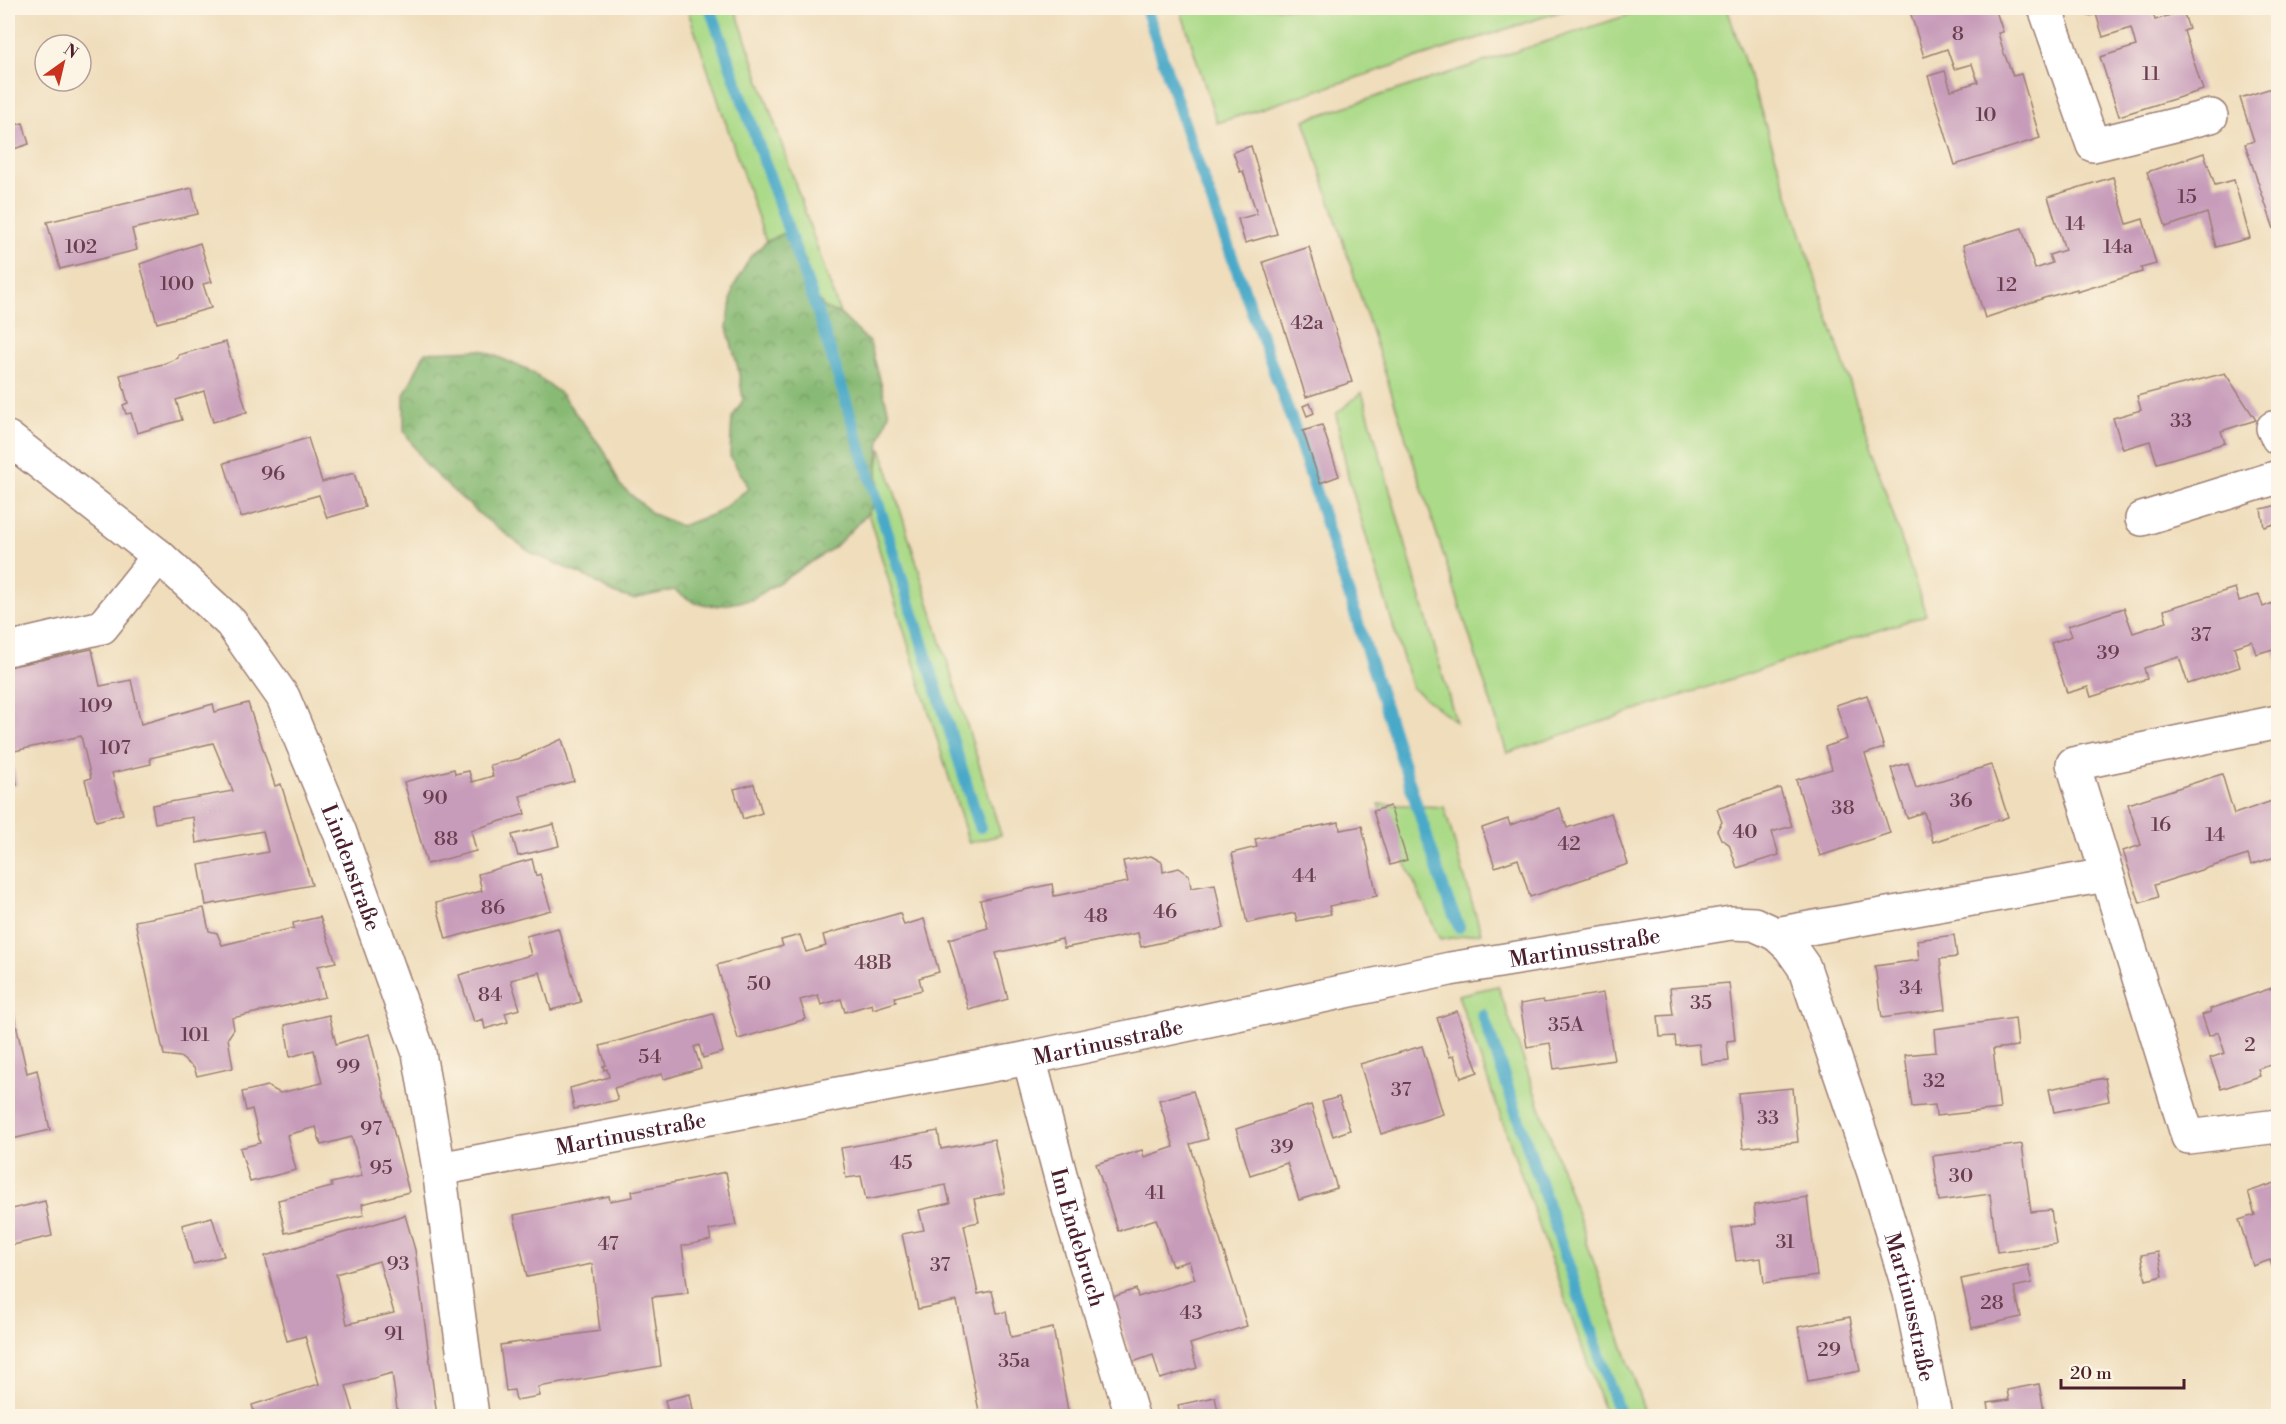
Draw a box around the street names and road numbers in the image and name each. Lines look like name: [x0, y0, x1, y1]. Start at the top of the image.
street label: Lindenstraße: [314, 800, 386, 935]
street label: Martinusstraße: [1507, 923, 1662, 974]
street label: Martinusstraße: [1031, 1014, 1186, 1072]
street label: Martinusstraße: [553, 1107, 708, 1162]
street label: Im Endebruch: [1044, 1165, 1110, 1310]
street label: Martinusstraße: [1878, 1229, 1940, 1384]

